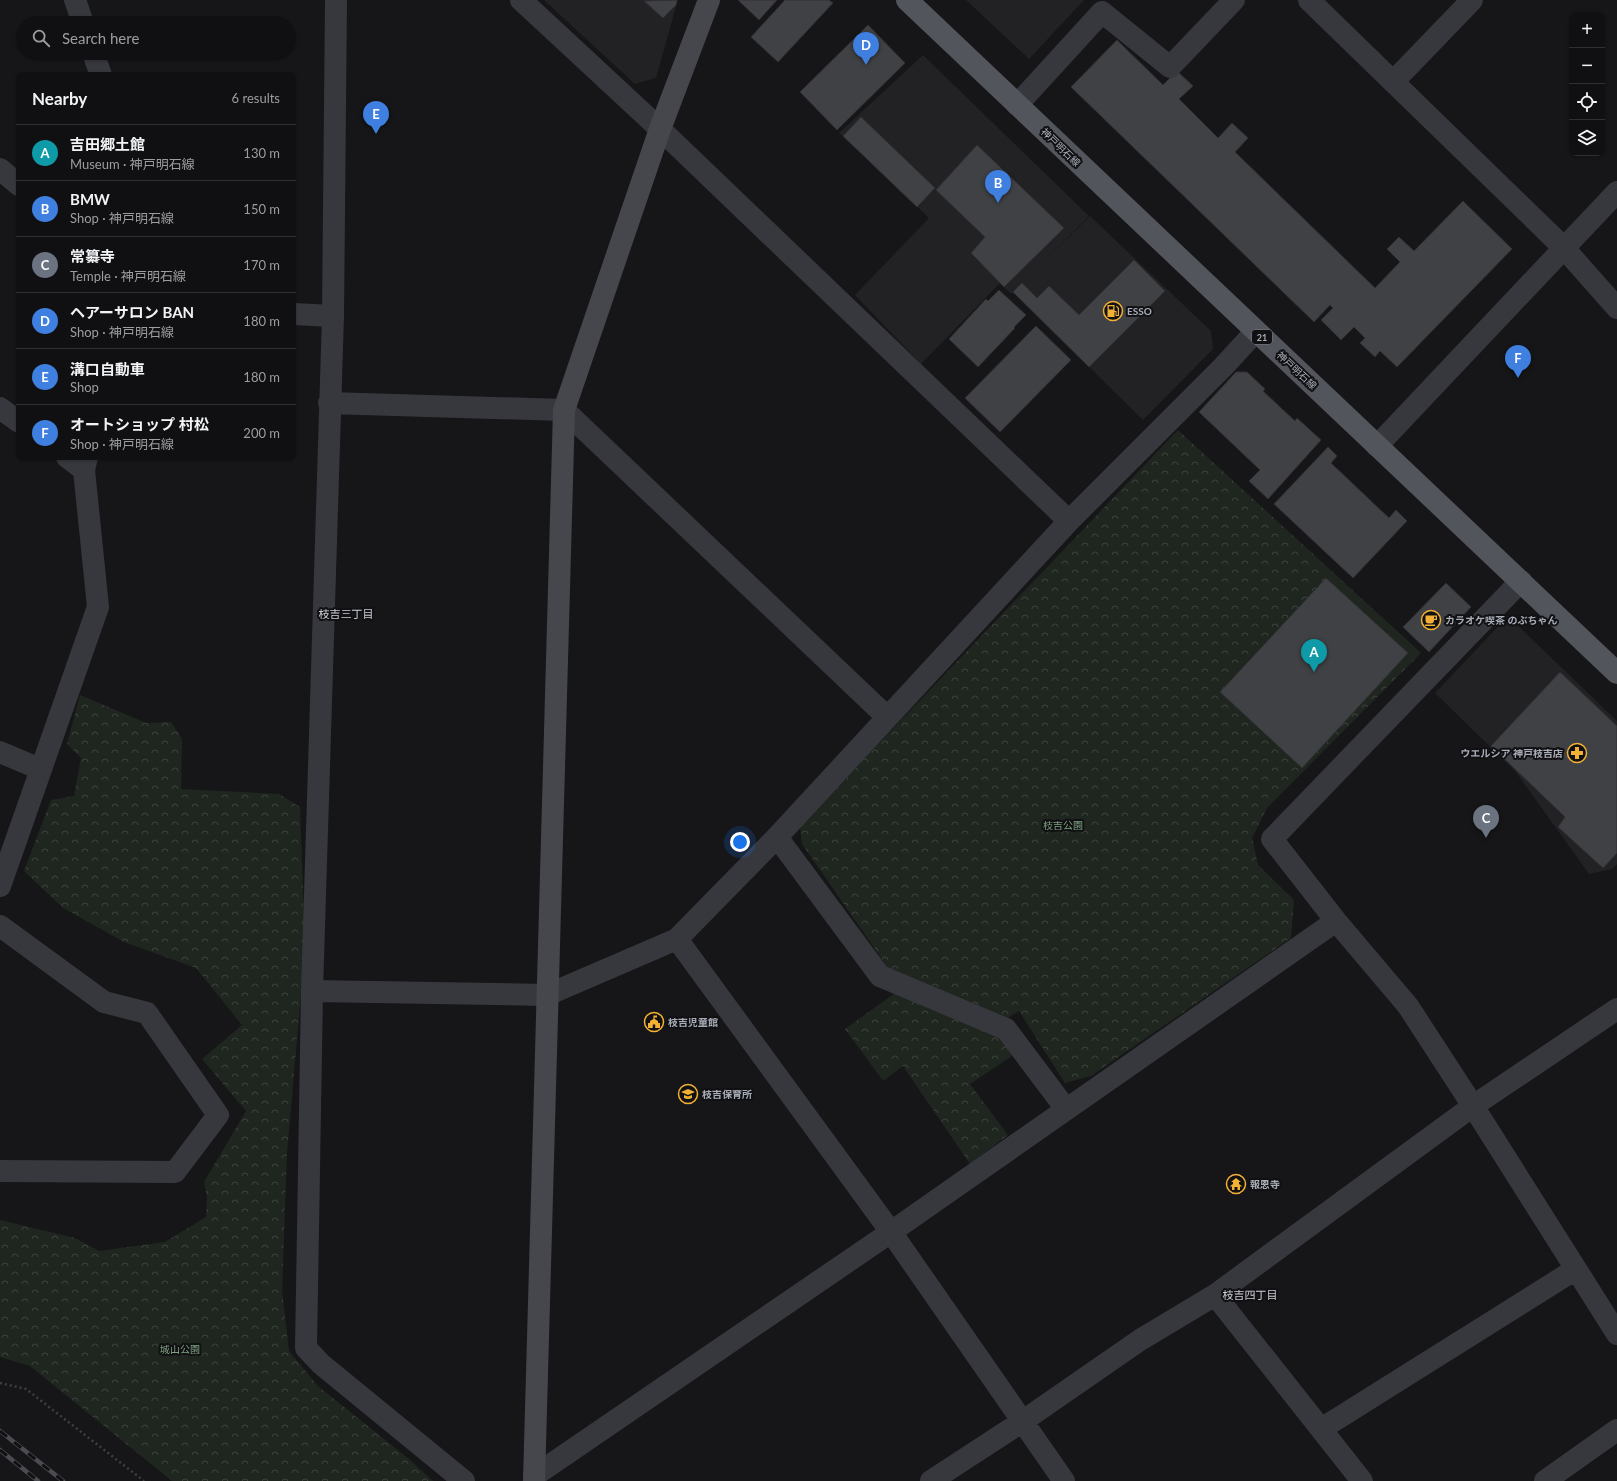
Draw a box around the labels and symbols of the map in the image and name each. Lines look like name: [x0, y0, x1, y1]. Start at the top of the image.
pin: D: [853, 32, 879, 65]
pin: E: [363, 101, 389, 134]
street label: 神戸明石線: [1039, 125, 1083, 169]
pin: B: [985, 170, 1011, 203]
fuel station icon: ESSO: [1102, 300, 1124, 322]
place label: ESSO: [1127, 305, 1152, 317]
road number: 21: [1252, 330, 1272, 344]
pin: F: [1505, 345, 1531, 378]
street label: 神戸明石線: [1275, 349, 1319, 391]
district label: 枝吉三丁目: [319, 607, 374, 620]
cafe icon: カラオケ喫茶 のぶちゃん: [1420, 609, 1442, 631]
place label: カラオケ喫茶 のぶちゃん: [1445, 614, 1558, 626]
pin: A: [1301, 639, 1327, 672]
pharmacy icon: ウエルシア 神戸枝吉店: [1566, 742, 1588, 764]
place label: ウエルシア 神戸枝吉店: [1461, 747, 1563, 759]
pin: C: [1473, 805, 1499, 838]
park label: 枝吉公園: [1043, 819, 1083, 831]
your location: [730, 832, 750, 852]
public building icon: 枝吉児童館: [643, 1011, 665, 1033]
place label: 枝吉児童館: [668, 1016, 718, 1028]
school or university icon: 枝吉保育所: [677, 1083, 699, 1105]
place label: 枝吉保育所: [702, 1088, 752, 1100]
temple icon: 報恩寺: [1225, 1173, 1247, 1195]
place label: 報恩寺: [1250, 1178, 1280, 1190]
district label: 枝吉四丁目: [1223, 1288, 1278, 1301]
park label: 城山公園: [160, 1343, 200, 1355]

